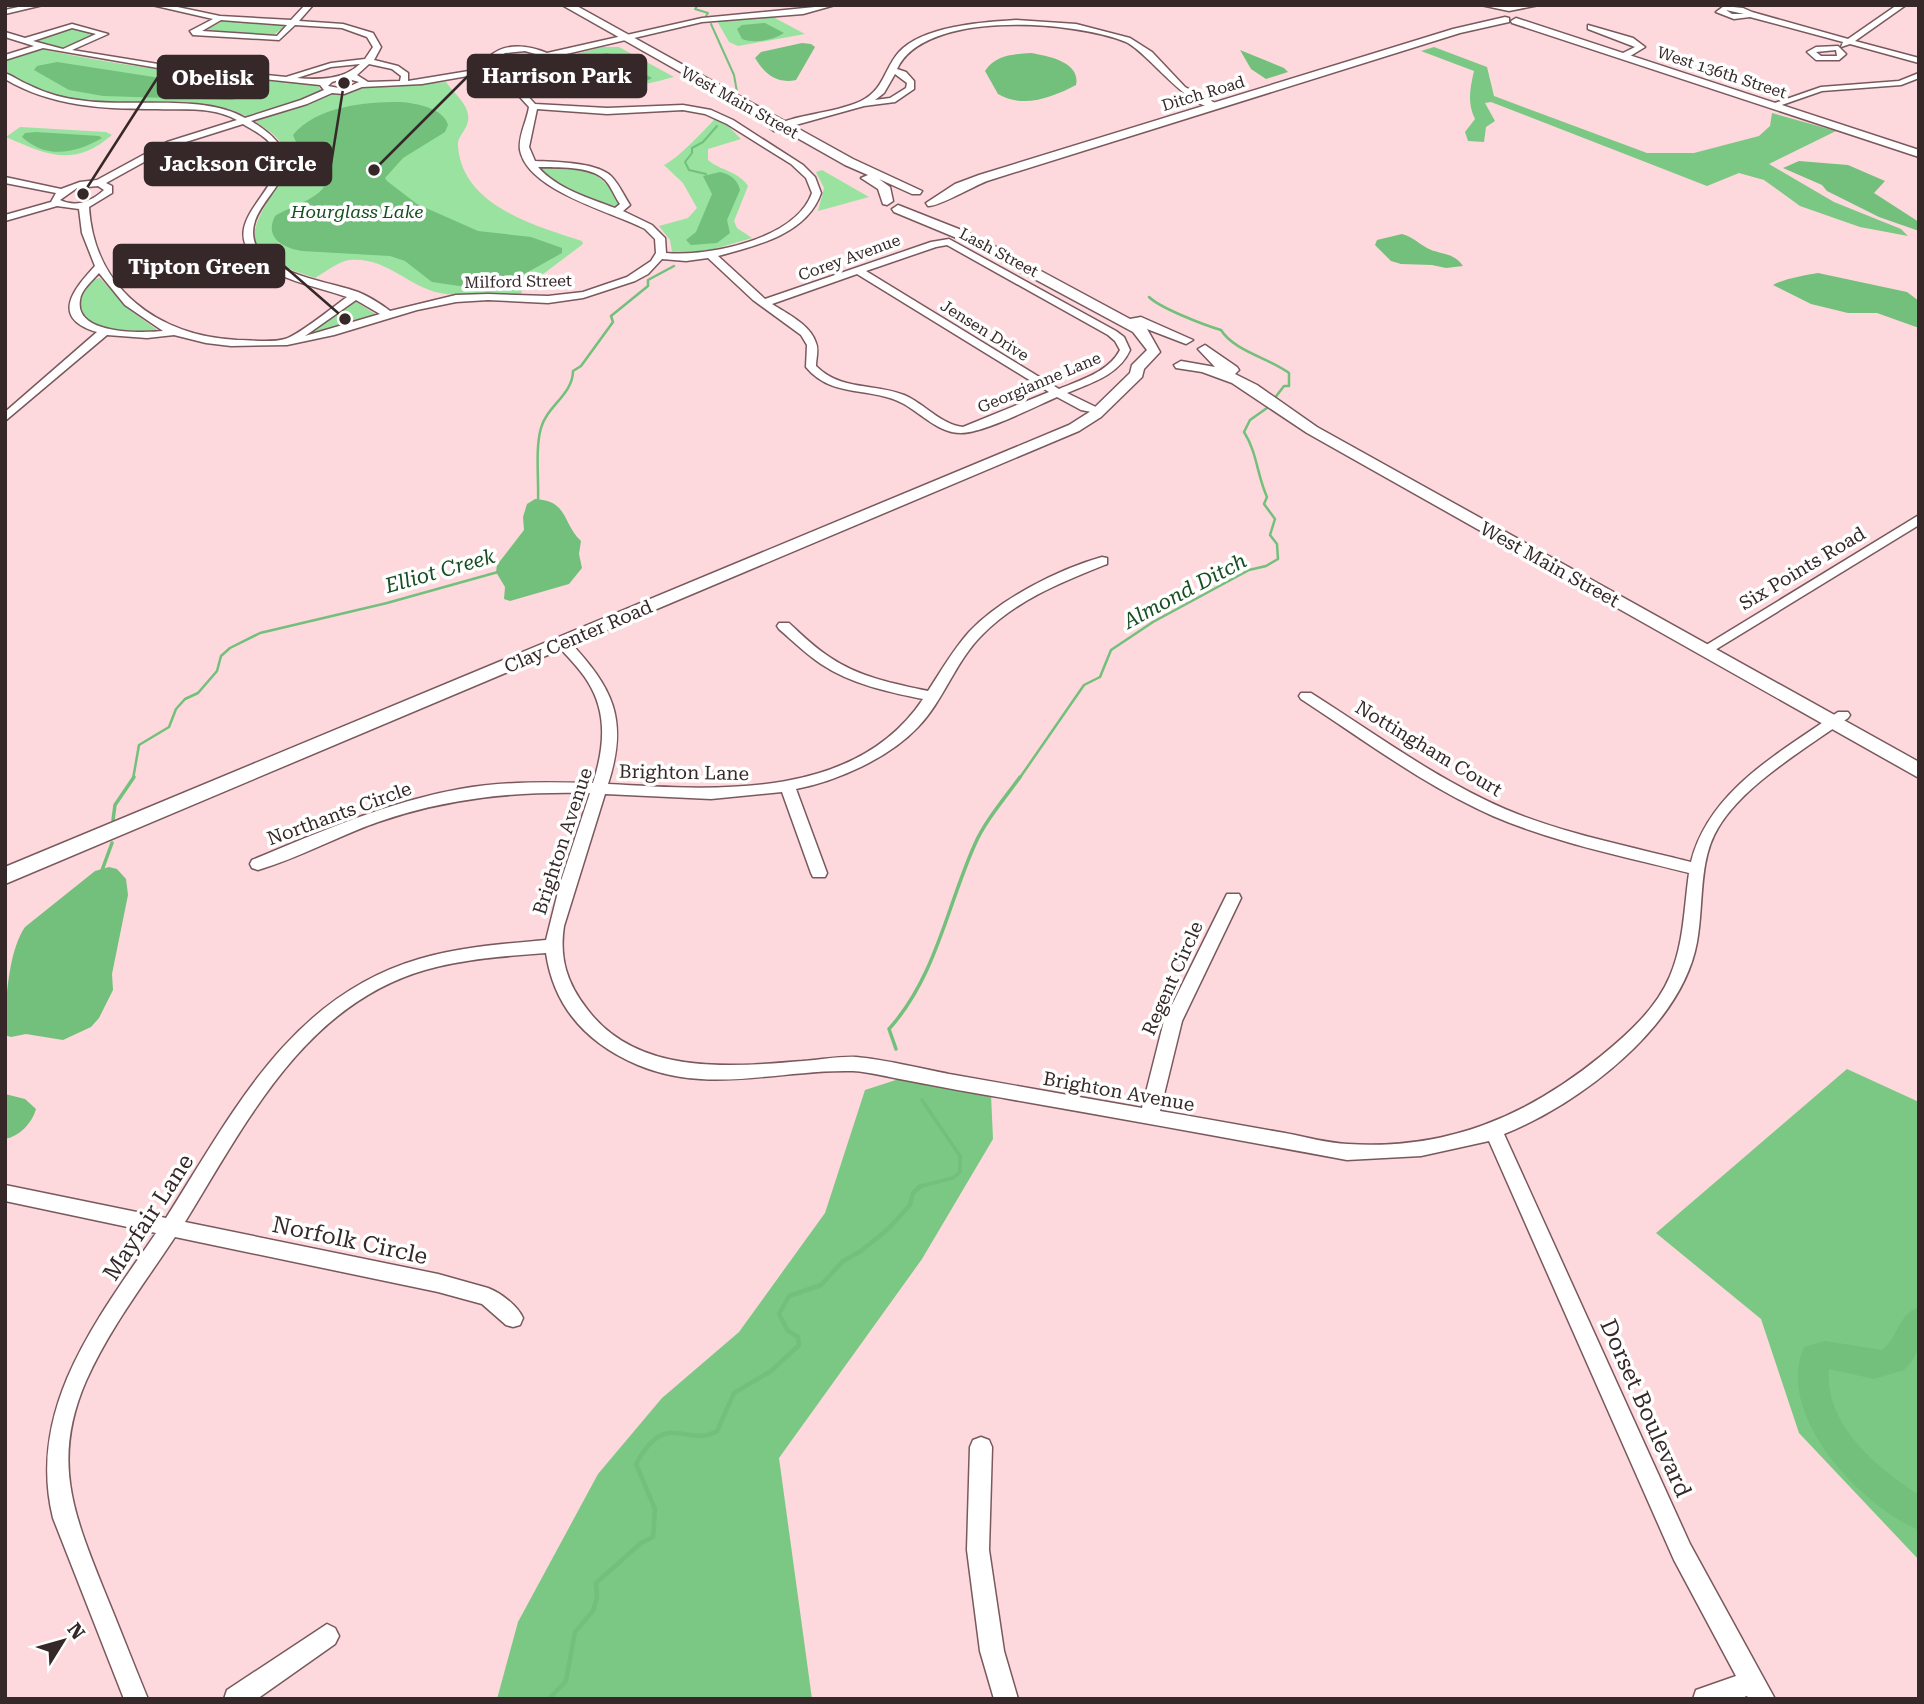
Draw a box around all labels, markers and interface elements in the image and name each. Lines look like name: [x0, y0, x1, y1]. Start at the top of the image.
street label: West 136th Street: [1655, 43, 1789, 102]
callout: Harrison Park: [468, 55, 646, 97]
callout: Obelisk: [158, 56, 268, 98]
street label: West Main Street: [678, 62, 802, 143]
text: Harrison Park: [482, 64, 633, 88]
text: Obelisk: [172, 66, 255, 90]
street label: Ditch Road: [1159, 72, 1247, 115]
callout: Jackson Circle: [145, 143, 331, 185]
text: Jackson Circle: [159, 152, 317, 176]
water label: Hourglass Lake: [290, 201, 423, 222]
street label: Lash Street: [956, 224, 1041, 281]
street label: Corey Avenue: [796, 230, 903, 285]
callout: Tipton Green: [114, 245, 284, 287]
text: Tipton Green: [128, 255, 270, 279]
street label: Milford Street: [464, 271, 572, 292]
street label: Jensen Drive: [937, 296, 1033, 365]
street label: Georgianne Lane: [975, 348, 1104, 417]
street label: West Main Street: [1476, 517, 1623, 612]
street label: Six Points Road: [1735, 522, 1870, 615]
water label: Elliot Creek: [381, 544, 498, 598]
water label: Almond Ditch: [1118, 548, 1251, 634]
street label: Clay Center Road: [501, 595, 656, 678]
street label: Nottingham Court: [1351, 695, 1506, 801]
street label: Brighton Lane: [619, 760, 749, 785]
street label: Brighton Avenue: [528, 765, 597, 918]
street label: Northants Circle: [264, 777, 415, 850]
street label: Regent Circle: [1137, 918, 1208, 1039]
street label: Brighton Avenue: [1041, 1067, 1196, 1116]
street label: Mayfair Lane: [98, 1149, 199, 1286]
street label: Norfolk Circle: [270, 1211, 430, 1270]
street label: Dorset Boulevard: [1594, 1315, 1697, 1502]
north arrow: [28, 1606, 98, 1676]
text: N: [63, 1618, 90, 1644]

